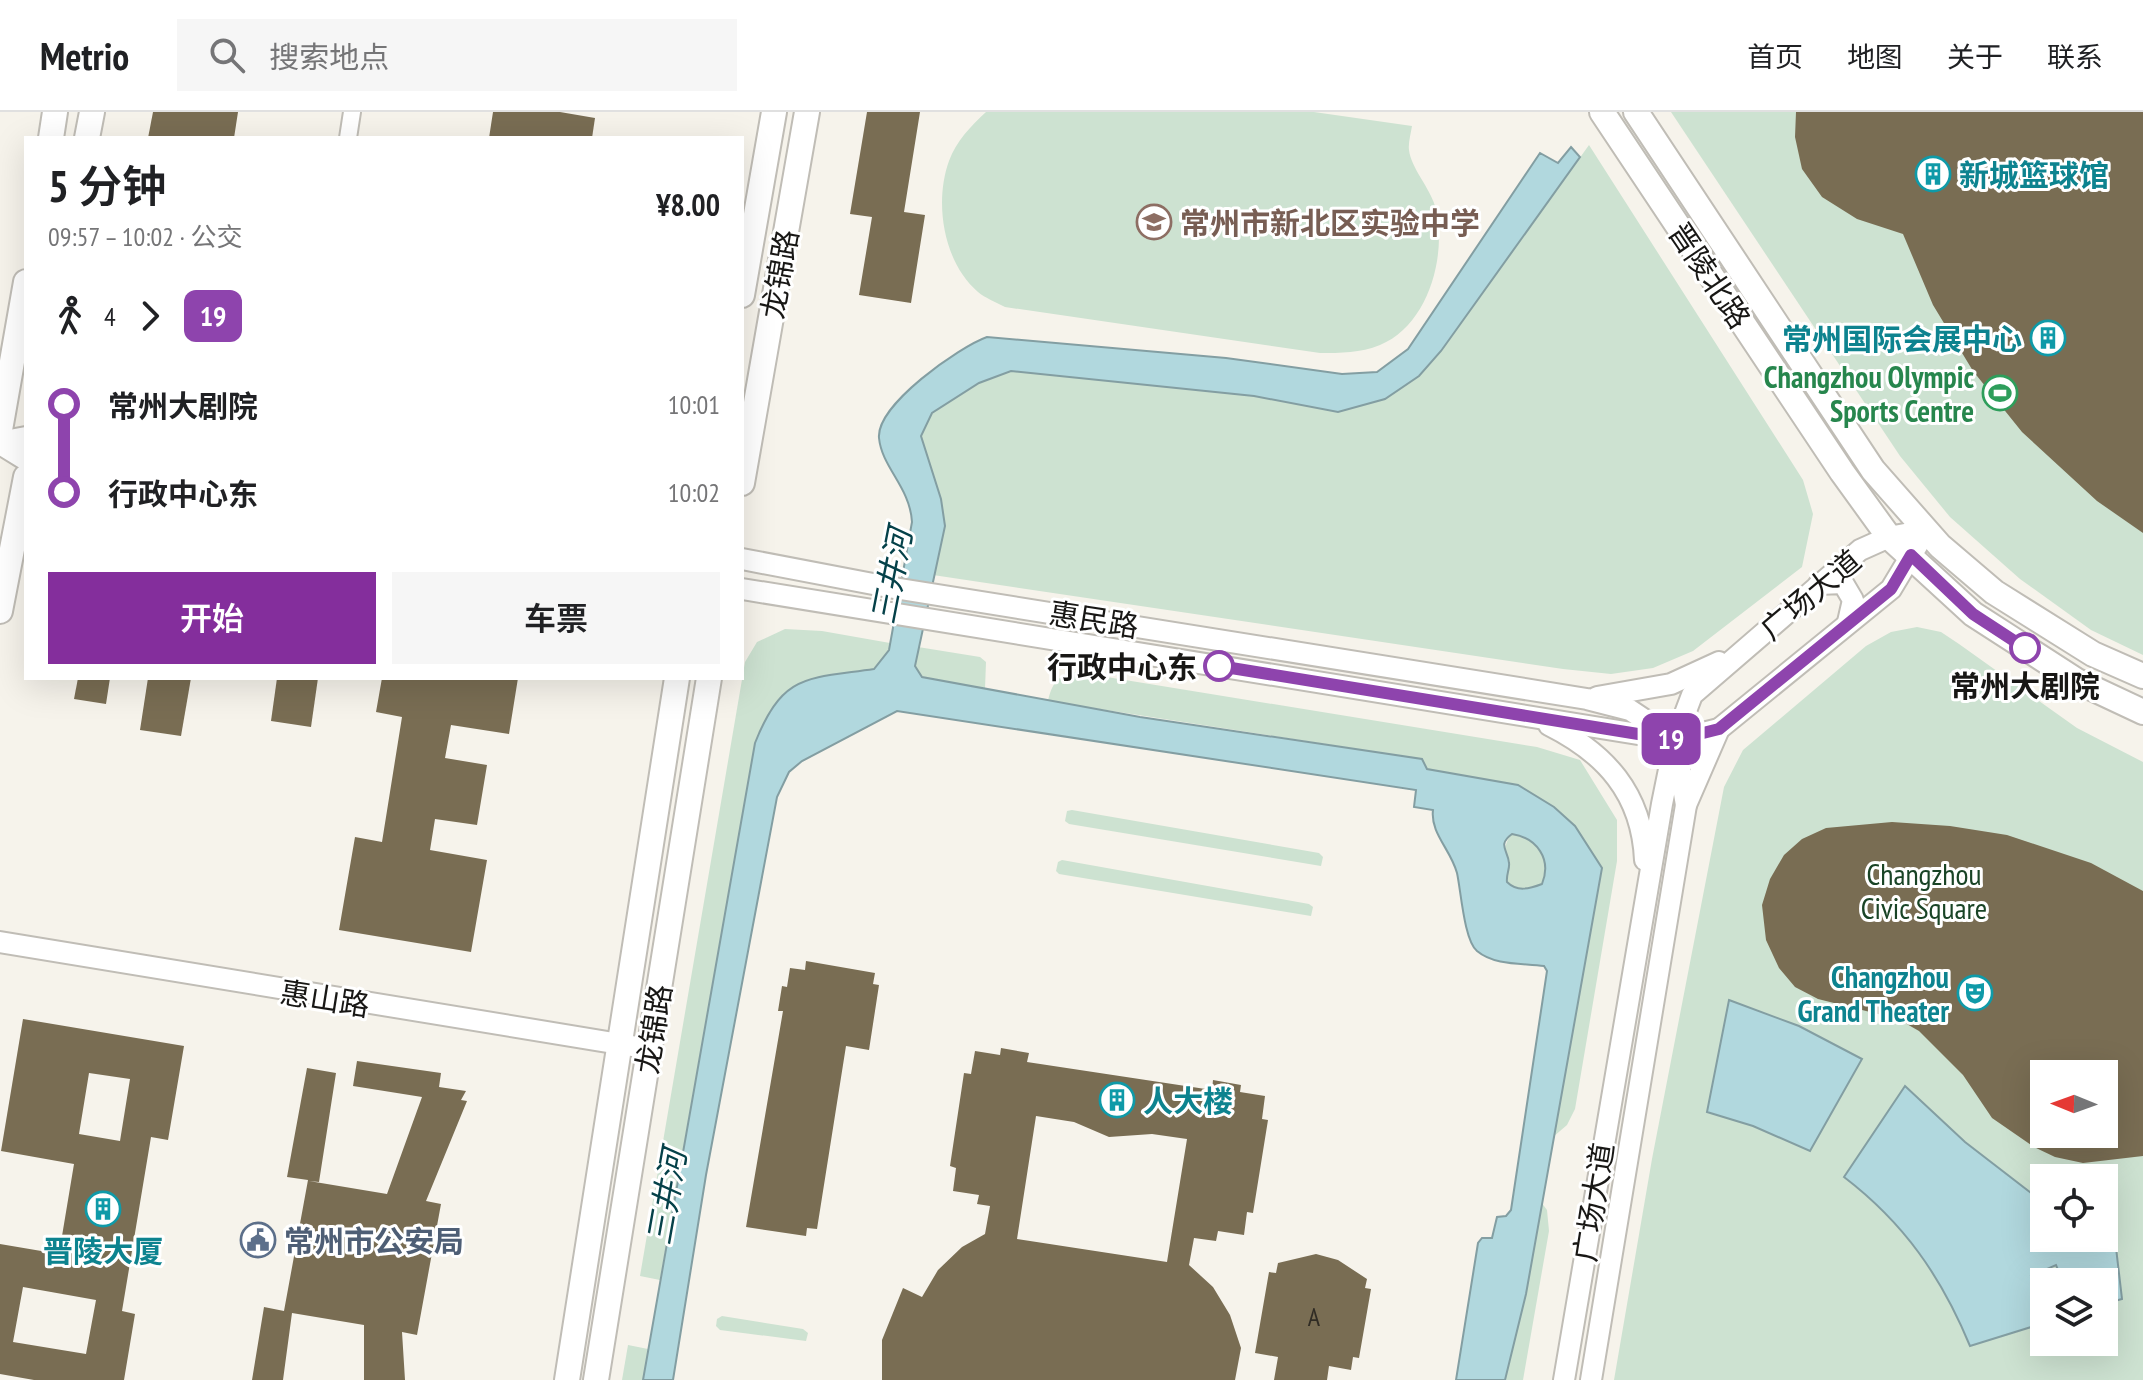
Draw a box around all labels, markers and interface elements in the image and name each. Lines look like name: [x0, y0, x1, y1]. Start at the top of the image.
search box: [177, 19, 737, 91]
text: Metrio: [40, 31, 129, 80]
icon: search: [205, 33, 249, 77]
text: 搜索地点: [269, 37, 389, 76]
text: 首页: [1747, 38, 1803, 75]
text: 地图: [1847, 38, 1903, 75]
text: 关于: [1947, 38, 2003, 75]
text: 联系: [2047, 38, 2103, 75]
building icon: 新城篮球馆: [1914, 155, 1952, 193]
place label: 新城篮球馆: [1959, 155, 2109, 194]
text: 5 分钟: [48, 157, 166, 214]
text: ¥8.00: [656, 185, 720, 224]
school or university icon: 常州市新北区实验中学: [1135, 203, 1173, 241]
place label: 常州市新北区实验中学: [1180, 203, 1480, 242]
street label: 晋陵北路: [1660, 214, 1760, 336]
text: 09:57 – 10:02 · 公交: [48, 220, 243, 253]
street label: 龙锦路: [752, 226, 806, 322]
icon: walk: [48, 294, 92, 338]
icon: forward: [128, 294, 172, 338]
text: 19: [200, 297, 226, 334]
text: 4: [104, 300, 116, 333]
place label: 常州国际会展中心: [1782, 319, 2022, 358]
building icon: 常州国际会展中心: [2029, 319, 2067, 357]
place label: Changzhou Olympic Sports Centre: [1764, 357, 1974, 430]
sports icon: Changzhou Olympic Sports Centre: [1981, 374, 2019, 412]
text: 常州大剧院: [108, 386, 258, 425]
text: 10:01: [668, 388, 720, 421]
text: 行政中心东: [108, 474, 258, 513]
text: 10:02: [668, 476, 720, 509]
water label: 三井河: [861, 519, 922, 627]
street label: 广场大道: [1752, 540, 1868, 648]
button: 开始: [48, 572, 376, 664]
button: 车票: [392, 572, 720, 664]
street label: 惠民路: [1047, 593, 1141, 645]
marker: 常州大剧院: [2010, 633, 2040, 663]
place label: 行政中心东: [1047, 647, 1197, 686]
marker: 行政中心东: [1204, 651, 1234, 681]
place label: 常州大剧院: [1950, 666, 2100, 705]
line badge: 19: [1635, 713, 1707, 765]
text: 19: [1658, 720, 1684, 757]
park label: Changzhou Civic Square: [1861, 854, 1987, 927]
place label: Changzhou Grand Theater: [1797, 957, 1949, 1030]
street label: 惠山路: [278, 972, 372, 1024]
theatre icon: Changzhou Grand Theater: [1956, 974, 1994, 1012]
street label: 龙锦路: [627, 982, 679, 1076]
north arrow: [2030, 1060, 2118, 1148]
map controls: [2030, 1060, 2118, 1356]
building icon: 人大楼: [1098, 1081, 1136, 1119]
place label: 人大楼: [1143, 1081, 1233, 1120]
water label: 三井河: [637, 1140, 696, 1248]
street label: 广场大道: [1564, 1140, 1622, 1264]
button: locate: [2030, 1164, 2118, 1252]
building icon: 晋陵大厦: [84, 1190, 122, 1228]
public building icon: 常州市公安局: [239, 1221, 277, 1259]
place label: 常州市公安局: [284, 1221, 464, 1260]
place label: 晋陵大厦: [43, 1231, 163, 1270]
button: layers: [2030, 1268, 2118, 1356]
house number: A: [1308, 1300, 1321, 1333]

